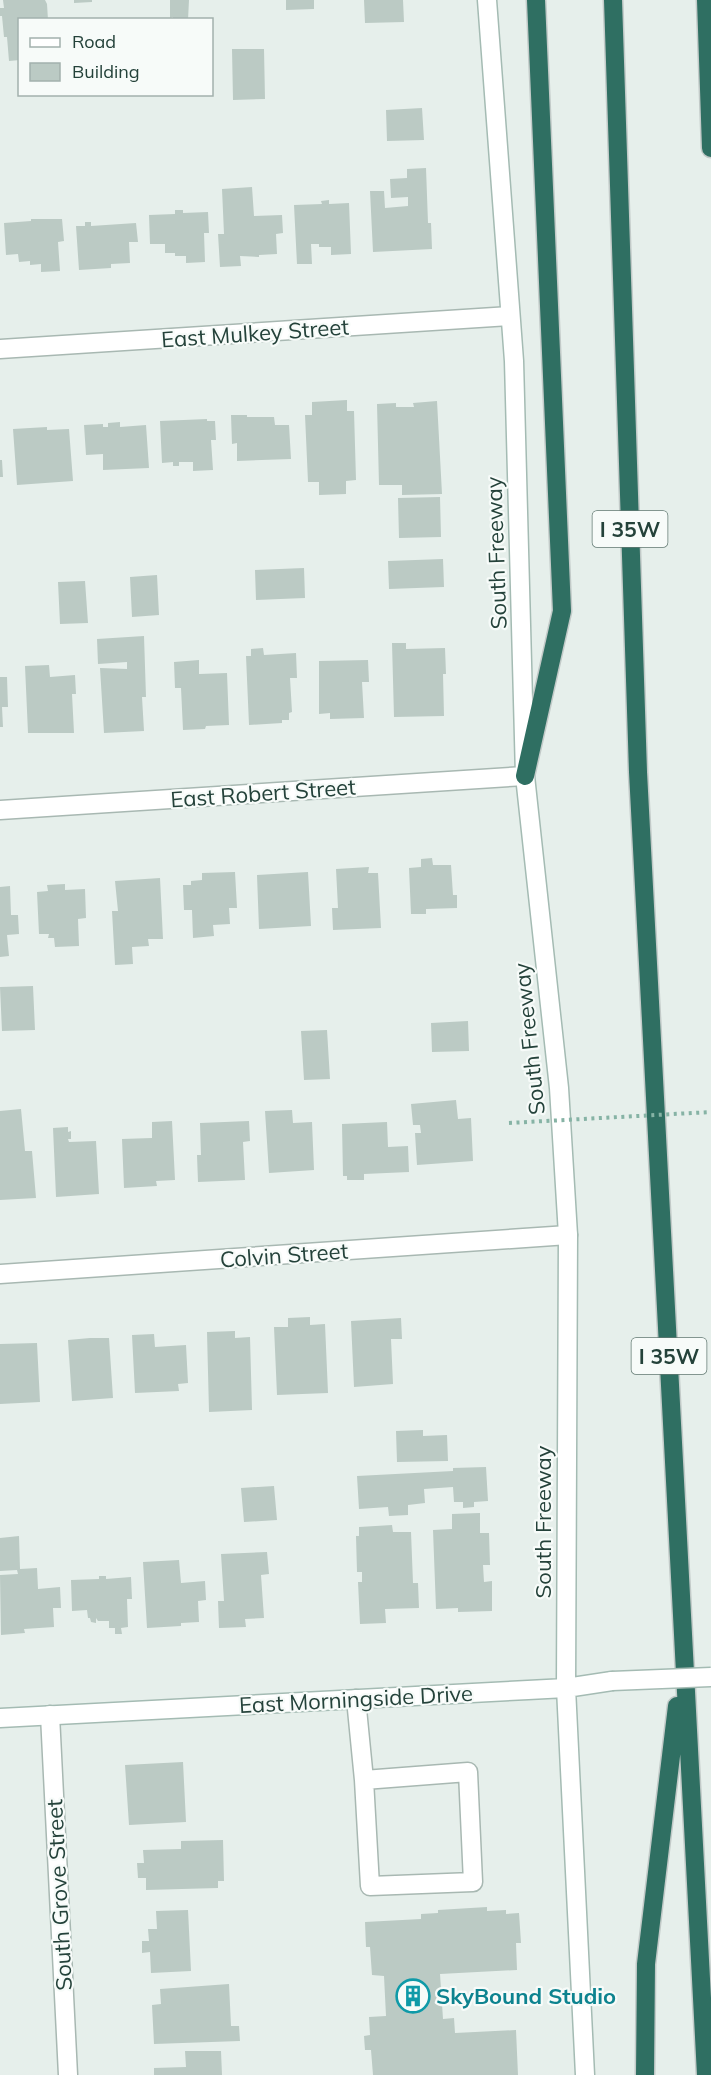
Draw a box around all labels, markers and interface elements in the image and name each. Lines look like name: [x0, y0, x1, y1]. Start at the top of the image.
legend: [18, 18, 213, 96]
text: Road: [72, 30, 116, 53]
text: Building: [72, 60, 140, 83]
street label: East Mulkey Street: [160, 312, 350, 354]
street label: South Freeway: [479, 476, 513, 630]
road number: I 35W: [592, 511, 668, 547]
street label: East Robert Street: [169, 773, 357, 813]
street label: South Freeway: [507, 961, 551, 1116]
street label: Colvin Street: [219, 1237, 349, 1273]
road number: I 35W: [632, 1338, 706, 1374]
street label: South Freeway: [529, 1445, 557, 1598]
street label: East Morningside Drive: [238, 1679, 474, 1719]
street label: South Grove Street: [40, 1798, 78, 1991]
building icon: SkyBound Studio: [395, 1978, 431, 2014]
place label: SkyBound Studio: [436, 1982, 616, 2010]

